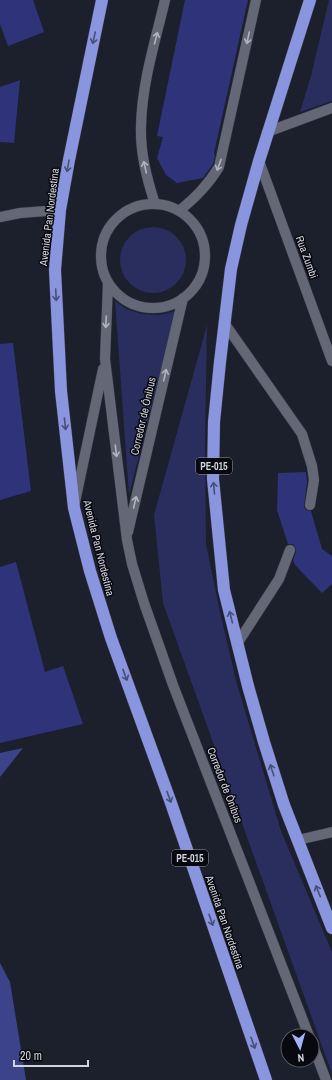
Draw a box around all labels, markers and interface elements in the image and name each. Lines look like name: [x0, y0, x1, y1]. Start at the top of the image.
one-way arrow: [90, 31, 98, 44]
one-way arrow: [243, 31, 251, 44]
one-way arrow: [152, 32, 160, 45]
one-way arrow: [215, 158, 223, 170]
one-way arrow: [64, 159, 72, 172]
one-way arrow: [140, 160, 148, 173]
street label: Avenida Pan Nordestina: [36, 167, 62, 268]
street label: Rua Zumbi: [293, 234, 321, 280]
one-way arrow: [52, 288, 60, 301]
one-way arrow: [103, 315, 110, 328]
one-way arrow: [162, 369, 169, 382]
street label: Corredor de Ônibus: [127, 375, 159, 456]
one-way arrow: [61, 417, 69, 430]
one-way arrow: [112, 444, 120, 457]
road number: PE-015: [196, 458, 232, 474]
one-way arrow: [211, 482, 218, 495]
one-way arrow: [132, 496, 140, 509]
street label: Avenida Pan Nordestina: [80, 498, 118, 597]
one-way arrow: [227, 611, 234, 624]
one-way arrow: [121, 668, 129, 680]
street label: Corredor de Ônibus: [204, 745, 246, 825]
one-way arrow: [268, 764, 276, 776]
one-way arrow: [165, 790, 173, 802]
road number: PE-015: [172, 850, 208, 866]
street label: Avenida Pan Nordestina: [202, 872, 248, 971]
one-way arrow: [314, 886, 321, 898]
one-way arrow: [208, 913, 215, 926]
north arrow: [280, 1028, 320, 1068]
one-way arrow: [250, 1036, 257, 1049]
scale bar: [14, 1042, 88, 1068]
text: 20 m: [20, 1048, 42, 1064]
text: N: [297, 1051, 305, 1065]

